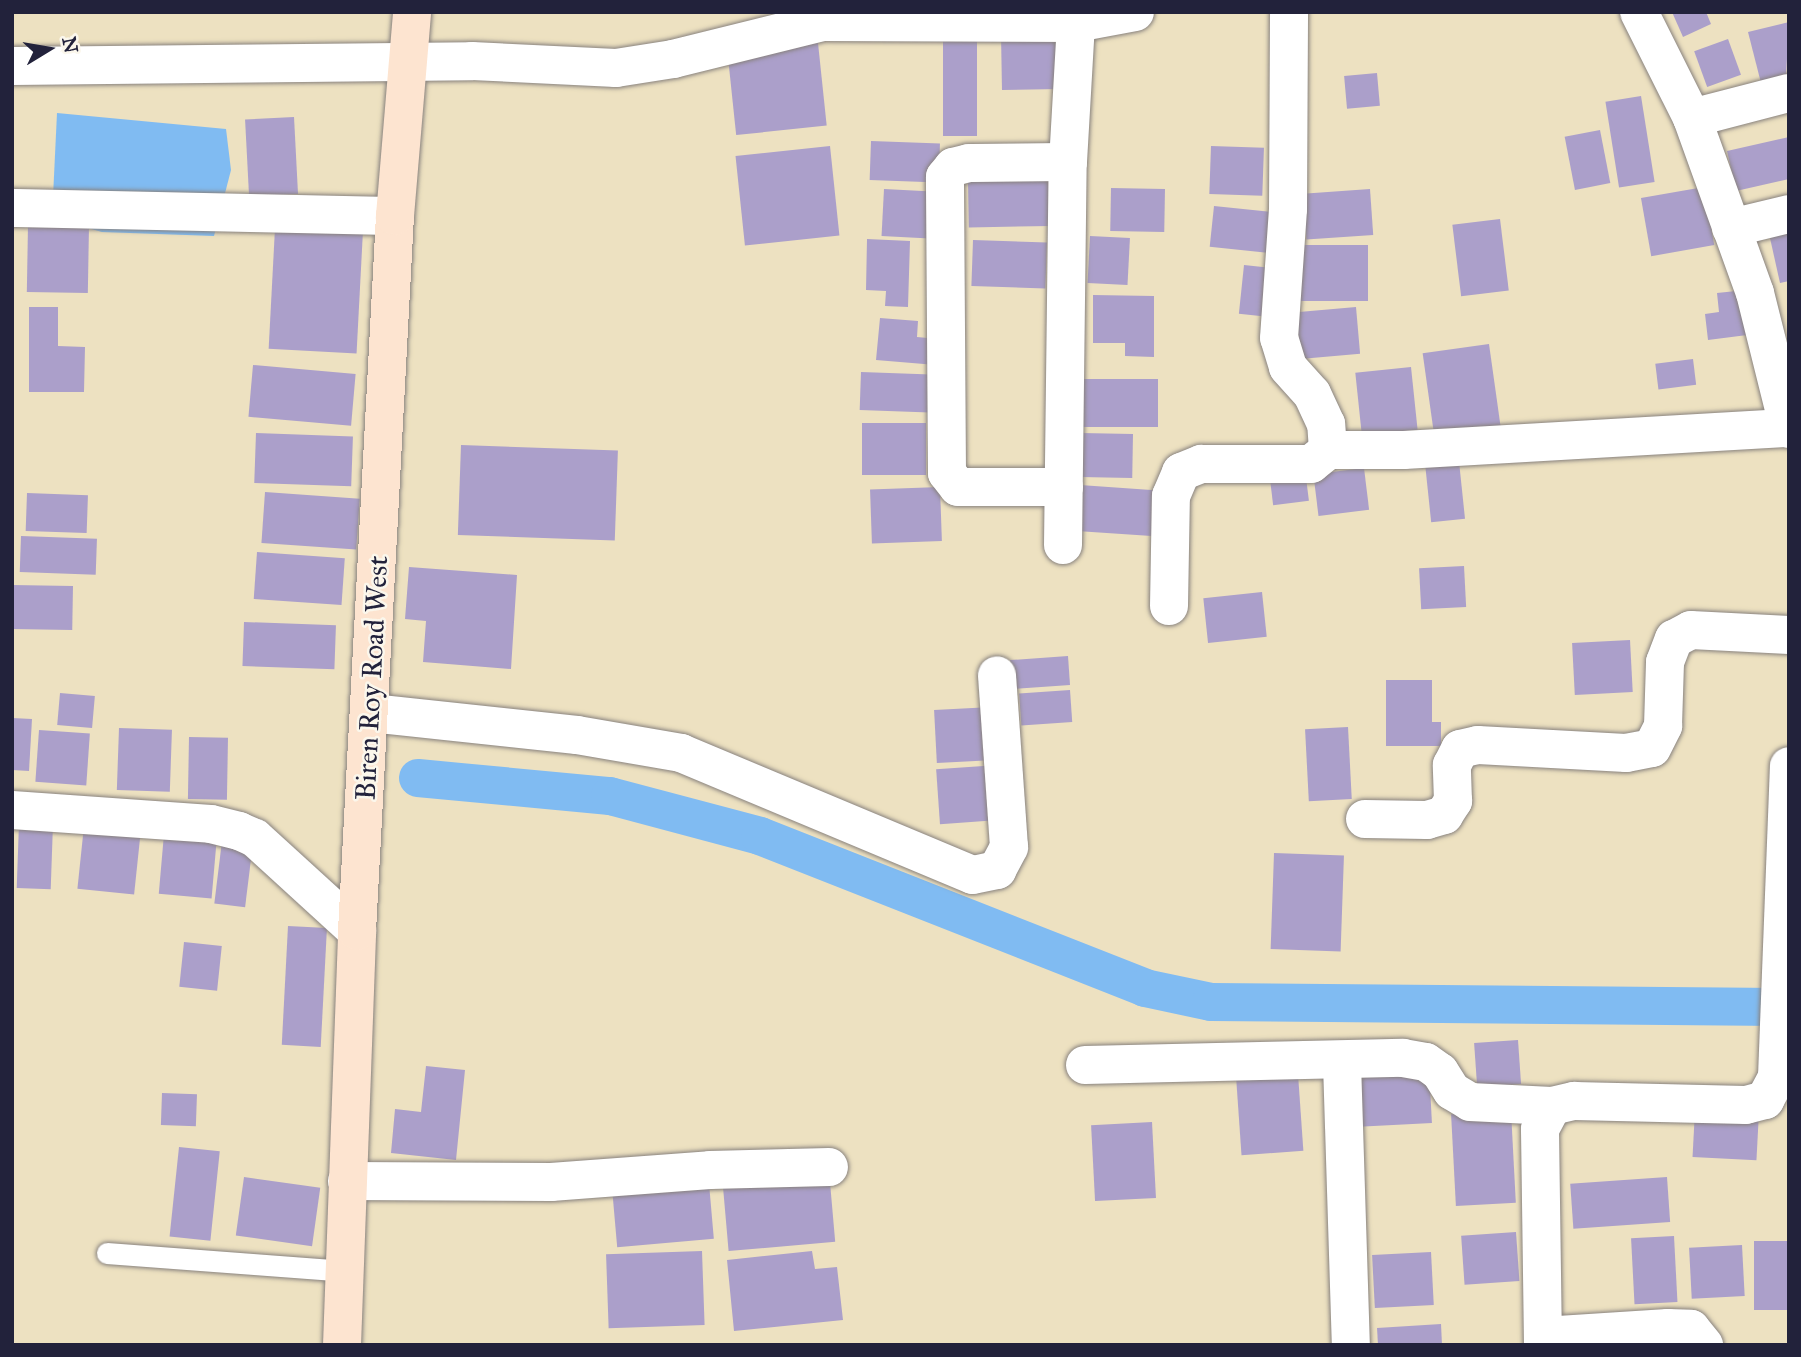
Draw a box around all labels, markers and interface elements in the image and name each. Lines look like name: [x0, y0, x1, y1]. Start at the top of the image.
north arrow: [14, 14, 84, 84]
text: N: [57, 35, 83, 55]
street label: Biren Roy Road West: [349, 555, 395, 801]

